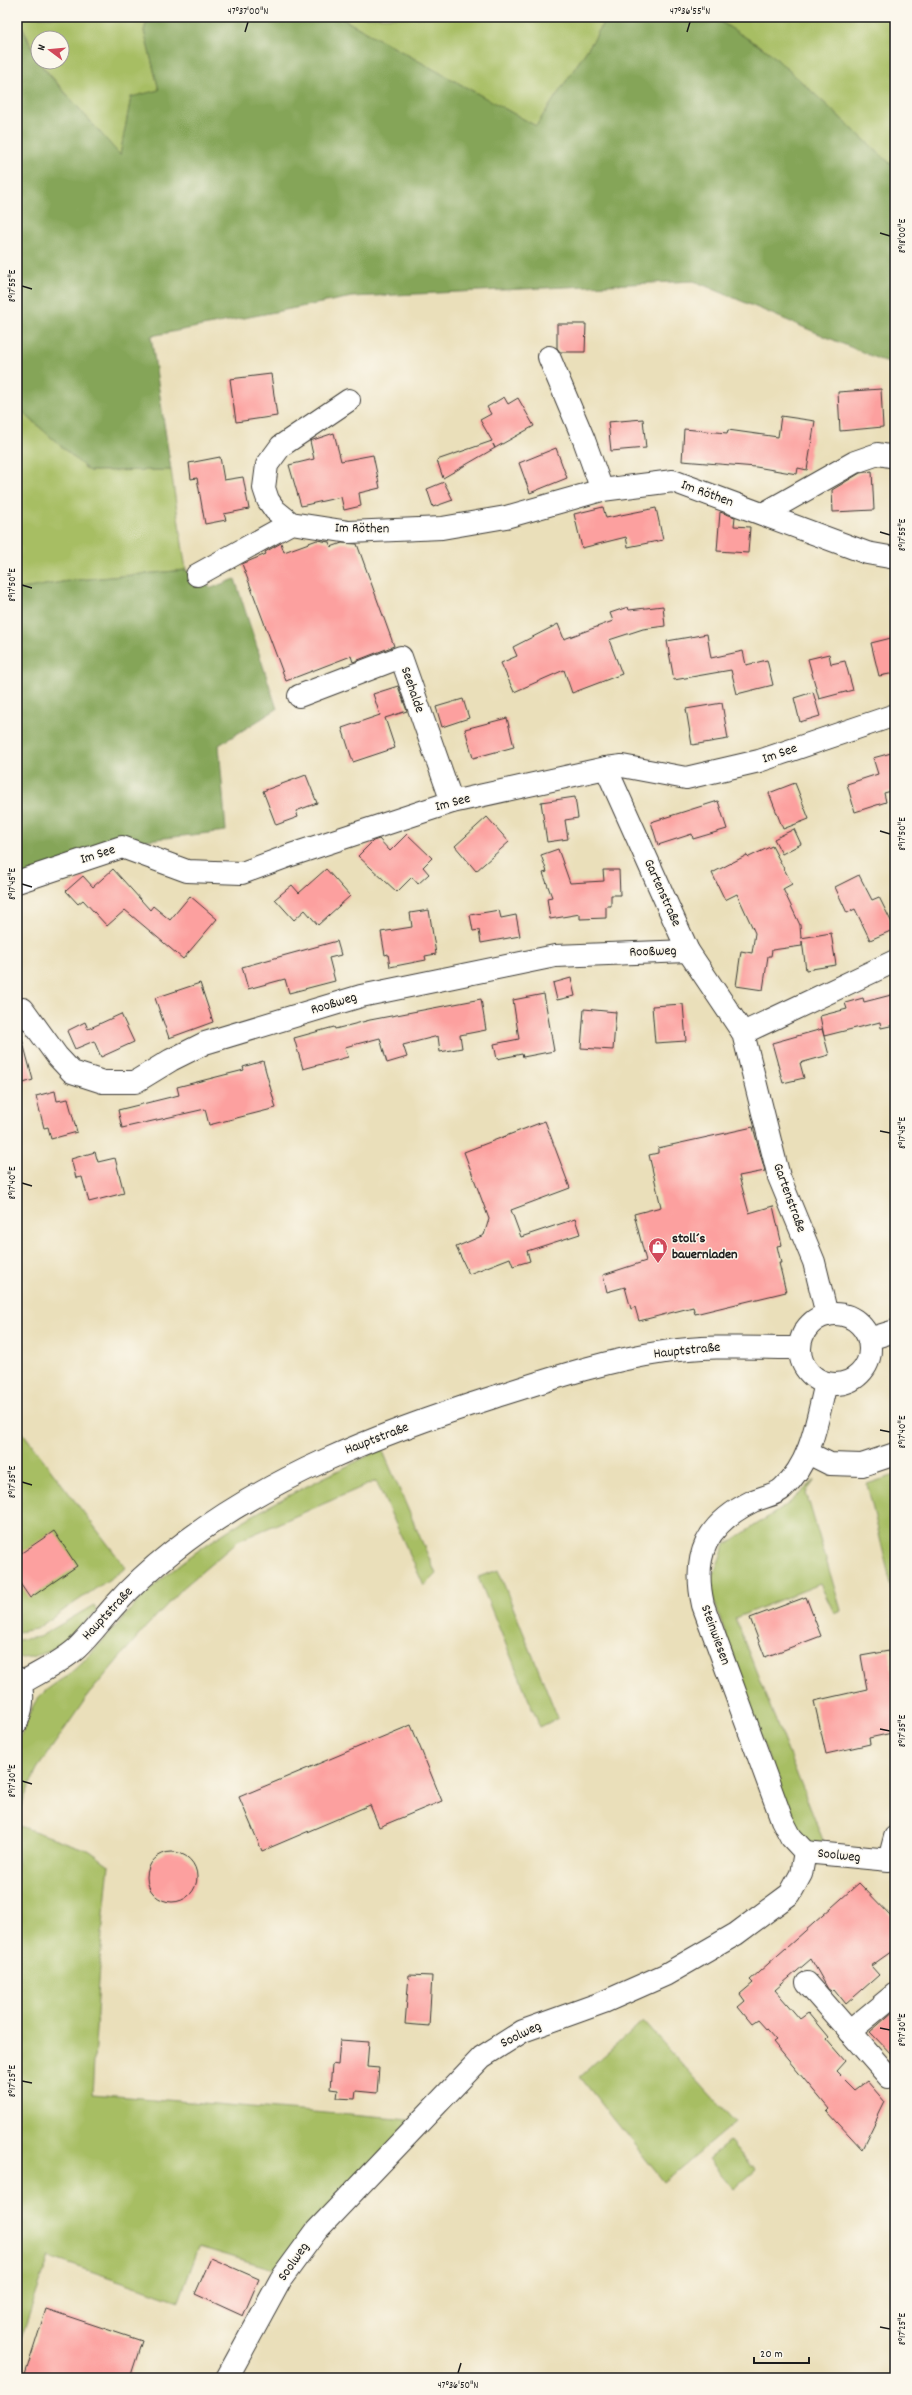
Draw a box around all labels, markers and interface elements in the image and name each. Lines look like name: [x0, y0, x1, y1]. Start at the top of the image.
text: 47°37'00"N: [228, 5, 268, 19]
text: 47°36'55"N: [670, 5, 710, 19]
north arrow: [30, 30, 70, 70]
text: N: [34, 42, 51, 53]
text: 8°18'00"E: [896, 218, 910, 253]
text: 8°17'55"E: [6, 269, 20, 302]
street label: Im Röthen: [678, 475, 736, 513]
text: 8°17'55"E: [896, 518, 910, 551]
street label: Im Röthen: [335, 519, 389, 539]
text: 8°17'50"E: [6, 568, 20, 602]
street label: Seehalde: [395, 664, 429, 716]
street label: Im See: [760, 739, 800, 769]
street label: Im See: [433, 789, 473, 817]
text: 8°17'50"E: [896, 817, 910, 851]
street label: Im See: [78, 840, 118, 870]
street label: Gartenstraße: [638, 856, 686, 930]
text: 8°17'45"E: [6, 867, 20, 900]
street label: Rooßweg: [629, 941, 677, 963]
street label: Rooßweg: [308, 988, 360, 1020]
text: 8°17'45"E: [896, 1116, 910, 1149]
street label: Gartenstraße: [767, 1161, 811, 1235]
text: 8°17'40"E: [6, 1166, 20, 1199]
place label: stoll´s bauernladen: [672, 1229, 738, 1265]
shop icon: stoll´s bauernladen: [647, 1236, 669, 1264]
street label: Hauptstraße: [653, 1338, 721, 1364]
text: 8°17'40"E: [896, 1415, 910, 1448]
street label: Hauptstraße: [342, 1418, 412, 1460]
text: 8°17'35"E: [6, 1465, 20, 1498]
street label: Hauptstraße: [78, 1583, 138, 1645]
street label: Steinwiesen: [695, 1602, 735, 1668]
text: 8°17'35"E: [896, 1714, 910, 1747]
text: 8°17'30"E: [6, 1764, 20, 1798]
street label: Soolweg: [816, 1844, 862, 1868]
text: 8°17'30"E: [896, 2013, 910, 2047]
street label: Soolweg: [497, 2017, 545, 2053]
text: 8°17'25"E: [6, 2064, 20, 2097]
street label: Soolweg: [273, 2239, 315, 2285]
text: 8°17'25"E: [896, 2312, 910, 2345]
scale bar: [754, 2339, 809, 2365]
text: 20 m: [760, 2346, 783, 2363]
text: 47°36'50"N: [437, 2379, 479, 2393]

